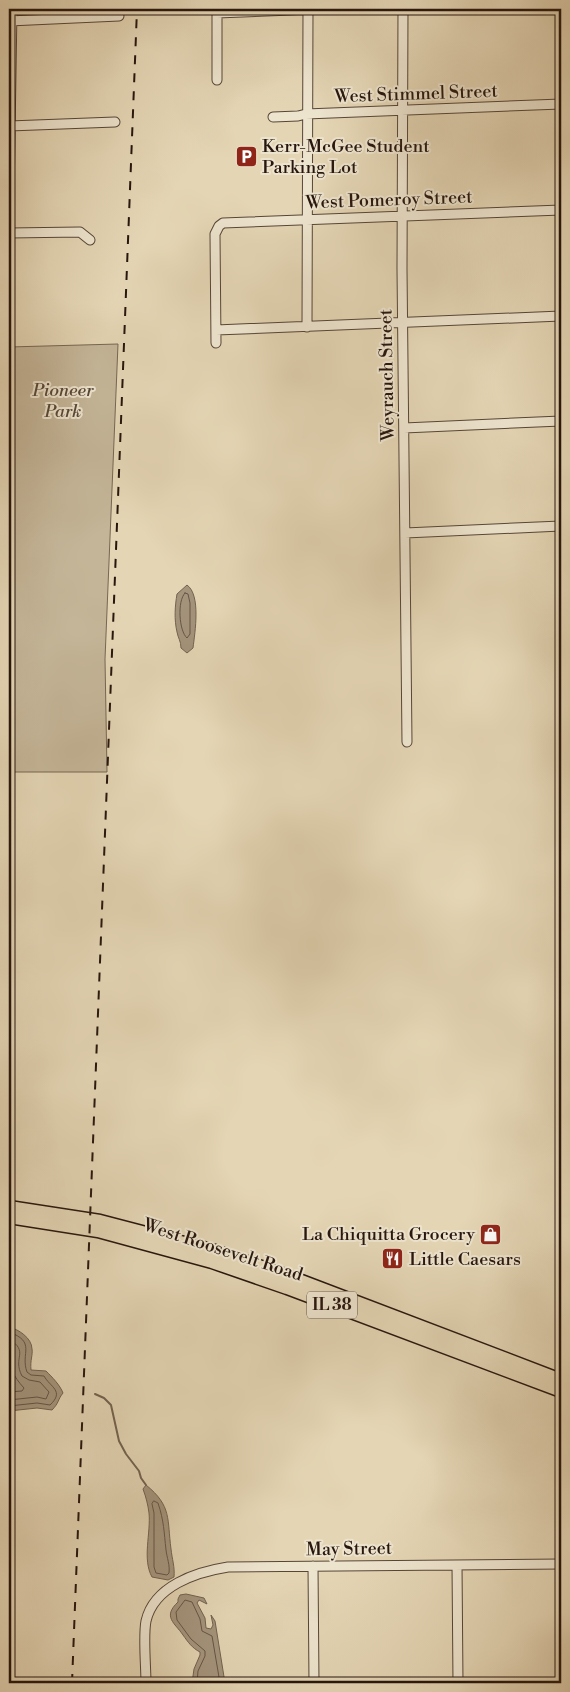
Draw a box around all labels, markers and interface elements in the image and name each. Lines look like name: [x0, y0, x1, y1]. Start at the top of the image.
street label: West Stimmel Street: [333, 80, 499, 108]
place label: Kerr-McGee Student Parking Lot: [262, 135, 430, 179]
parking icon: Kerr-McGee Student Parking Lot: [234, 144, 258, 168]
street label: West Pomeroy Street: [304, 186, 474, 214]
street label: Weyrauch Street: [374, 308, 400, 442]
park label: Pioneer Park: [31, 379, 94, 423]
street label: West Roosevelt Road: [139, 1213, 307, 1287]
shop icon: La Chiquitta Grocery: [479, 1222, 503, 1246]
place label: La Chiquitta Grocery: [302, 1223, 475, 1246]
restaurant icon: Little Caesars: [381, 1247, 405, 1271]
place label: Little Caesars: [409, 1248, 521, 1271]
road number: IL 38: [307, 1292, 357, 1318]
street label: May Street: [306, 1537, 393, 1561]

